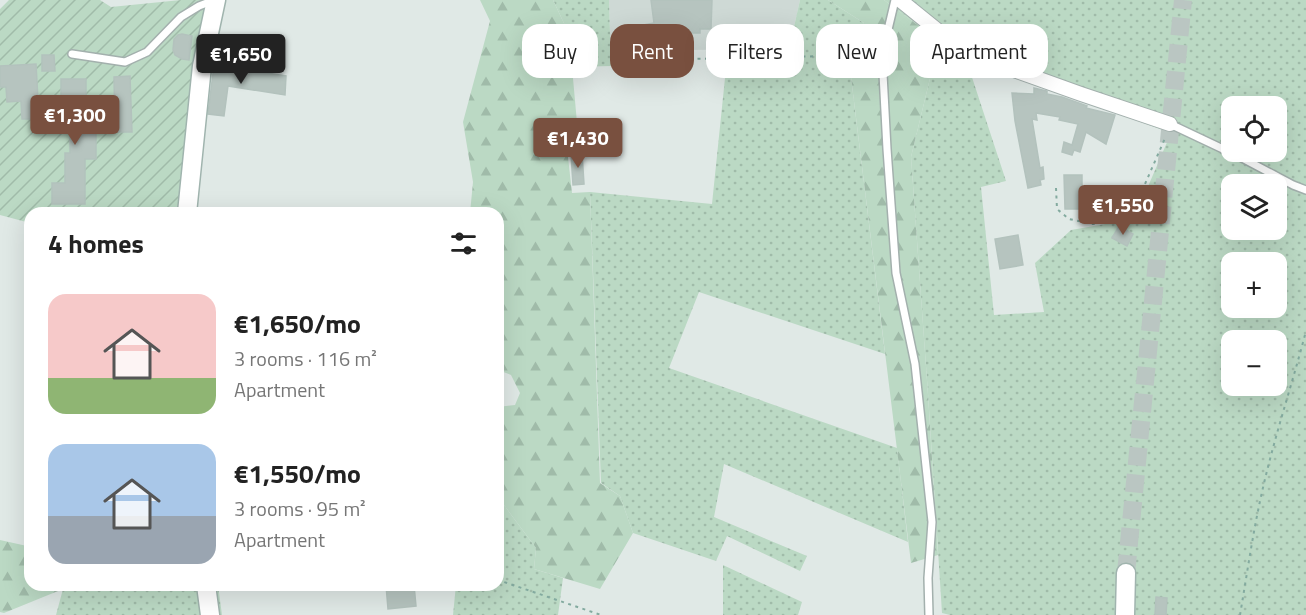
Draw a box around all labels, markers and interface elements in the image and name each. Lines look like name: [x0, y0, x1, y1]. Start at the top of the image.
chip: Buy: [522, 24, 598, 78]
chip: Rent: [610, 24, 694, 78]
chip: Filters: [706, 24, 804, 78]
chip: New: [816, 24, 898, 78]
chip: Apartment: [910, 24, 1048, 78]
pin: €1,650: [192, 34, 290, 85]
text: €1,650: [210, 38, 272, 69]
pin: €1,300: [26, 95, 124, 146]
map controls: [1221, 96, 1287, 396]
button: locate: [1221, 96, 1287, 162]
text: €1,300: [44, 99, 106, 130]
pin: €1,430: [529, 118, 627, 169]
text: €1,430: [547, 122, 609, 153]
button: layers: [1221, 174, 1287, 240]
pin: €1,550: [1074, 185, 1172, 236]
text: €1,550: [1092, 189, 1154, 220]
text: 4 homes: [48, 224, 144, 263]
icon: filters: [447, 227, 480, 260]
button: +: [1221, 252, 1287, 318]
text: €1,650/mo: [234, 304, 361, 343]
icon: home: [96, 318, 168, 390]
button: −: [1221, 330, 1287, 396]
text: 3 rooms · 116 m²: [234, 343, 377, 374]
text: Apartment: [234, 374, 325, 405]
text: €1,550/mo: [234, 454, 361, 493]
icon: home: [96, 468, 168, 540]
text: 3 rooms · 95 m²: [234, 493, 366, 524]
text: Apartment: [234, 524, 325, 555]

